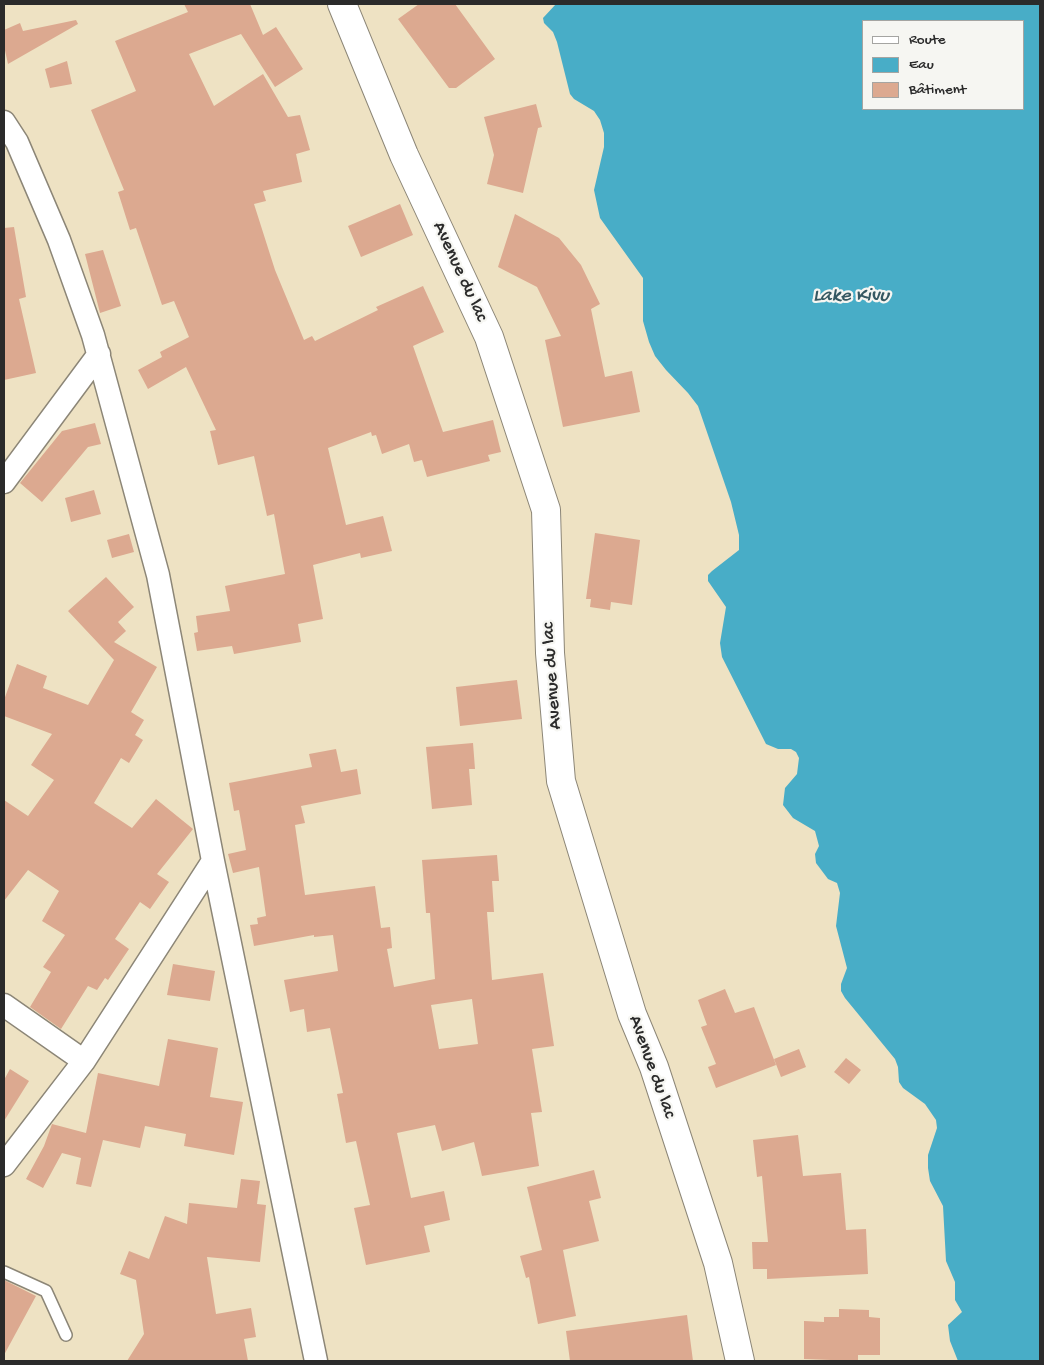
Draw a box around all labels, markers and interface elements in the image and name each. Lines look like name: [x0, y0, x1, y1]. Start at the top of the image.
legend: [862, 20, 1024, 110]
text: Route: [909, 31, 946, 49]
text: Eau: [909, 56, 934, 74]
text: Bâtiment: [909, 81, 966, 99]
street label: Avenue du lac: [426, 219, 492, 325]
water label: Lake Kivu: [813, 285, 889, 309]
street label: Avenue du lac: [538, 622, 568, 730]
street label: Avenue du lac: [622, 1013, 680, 1121]

